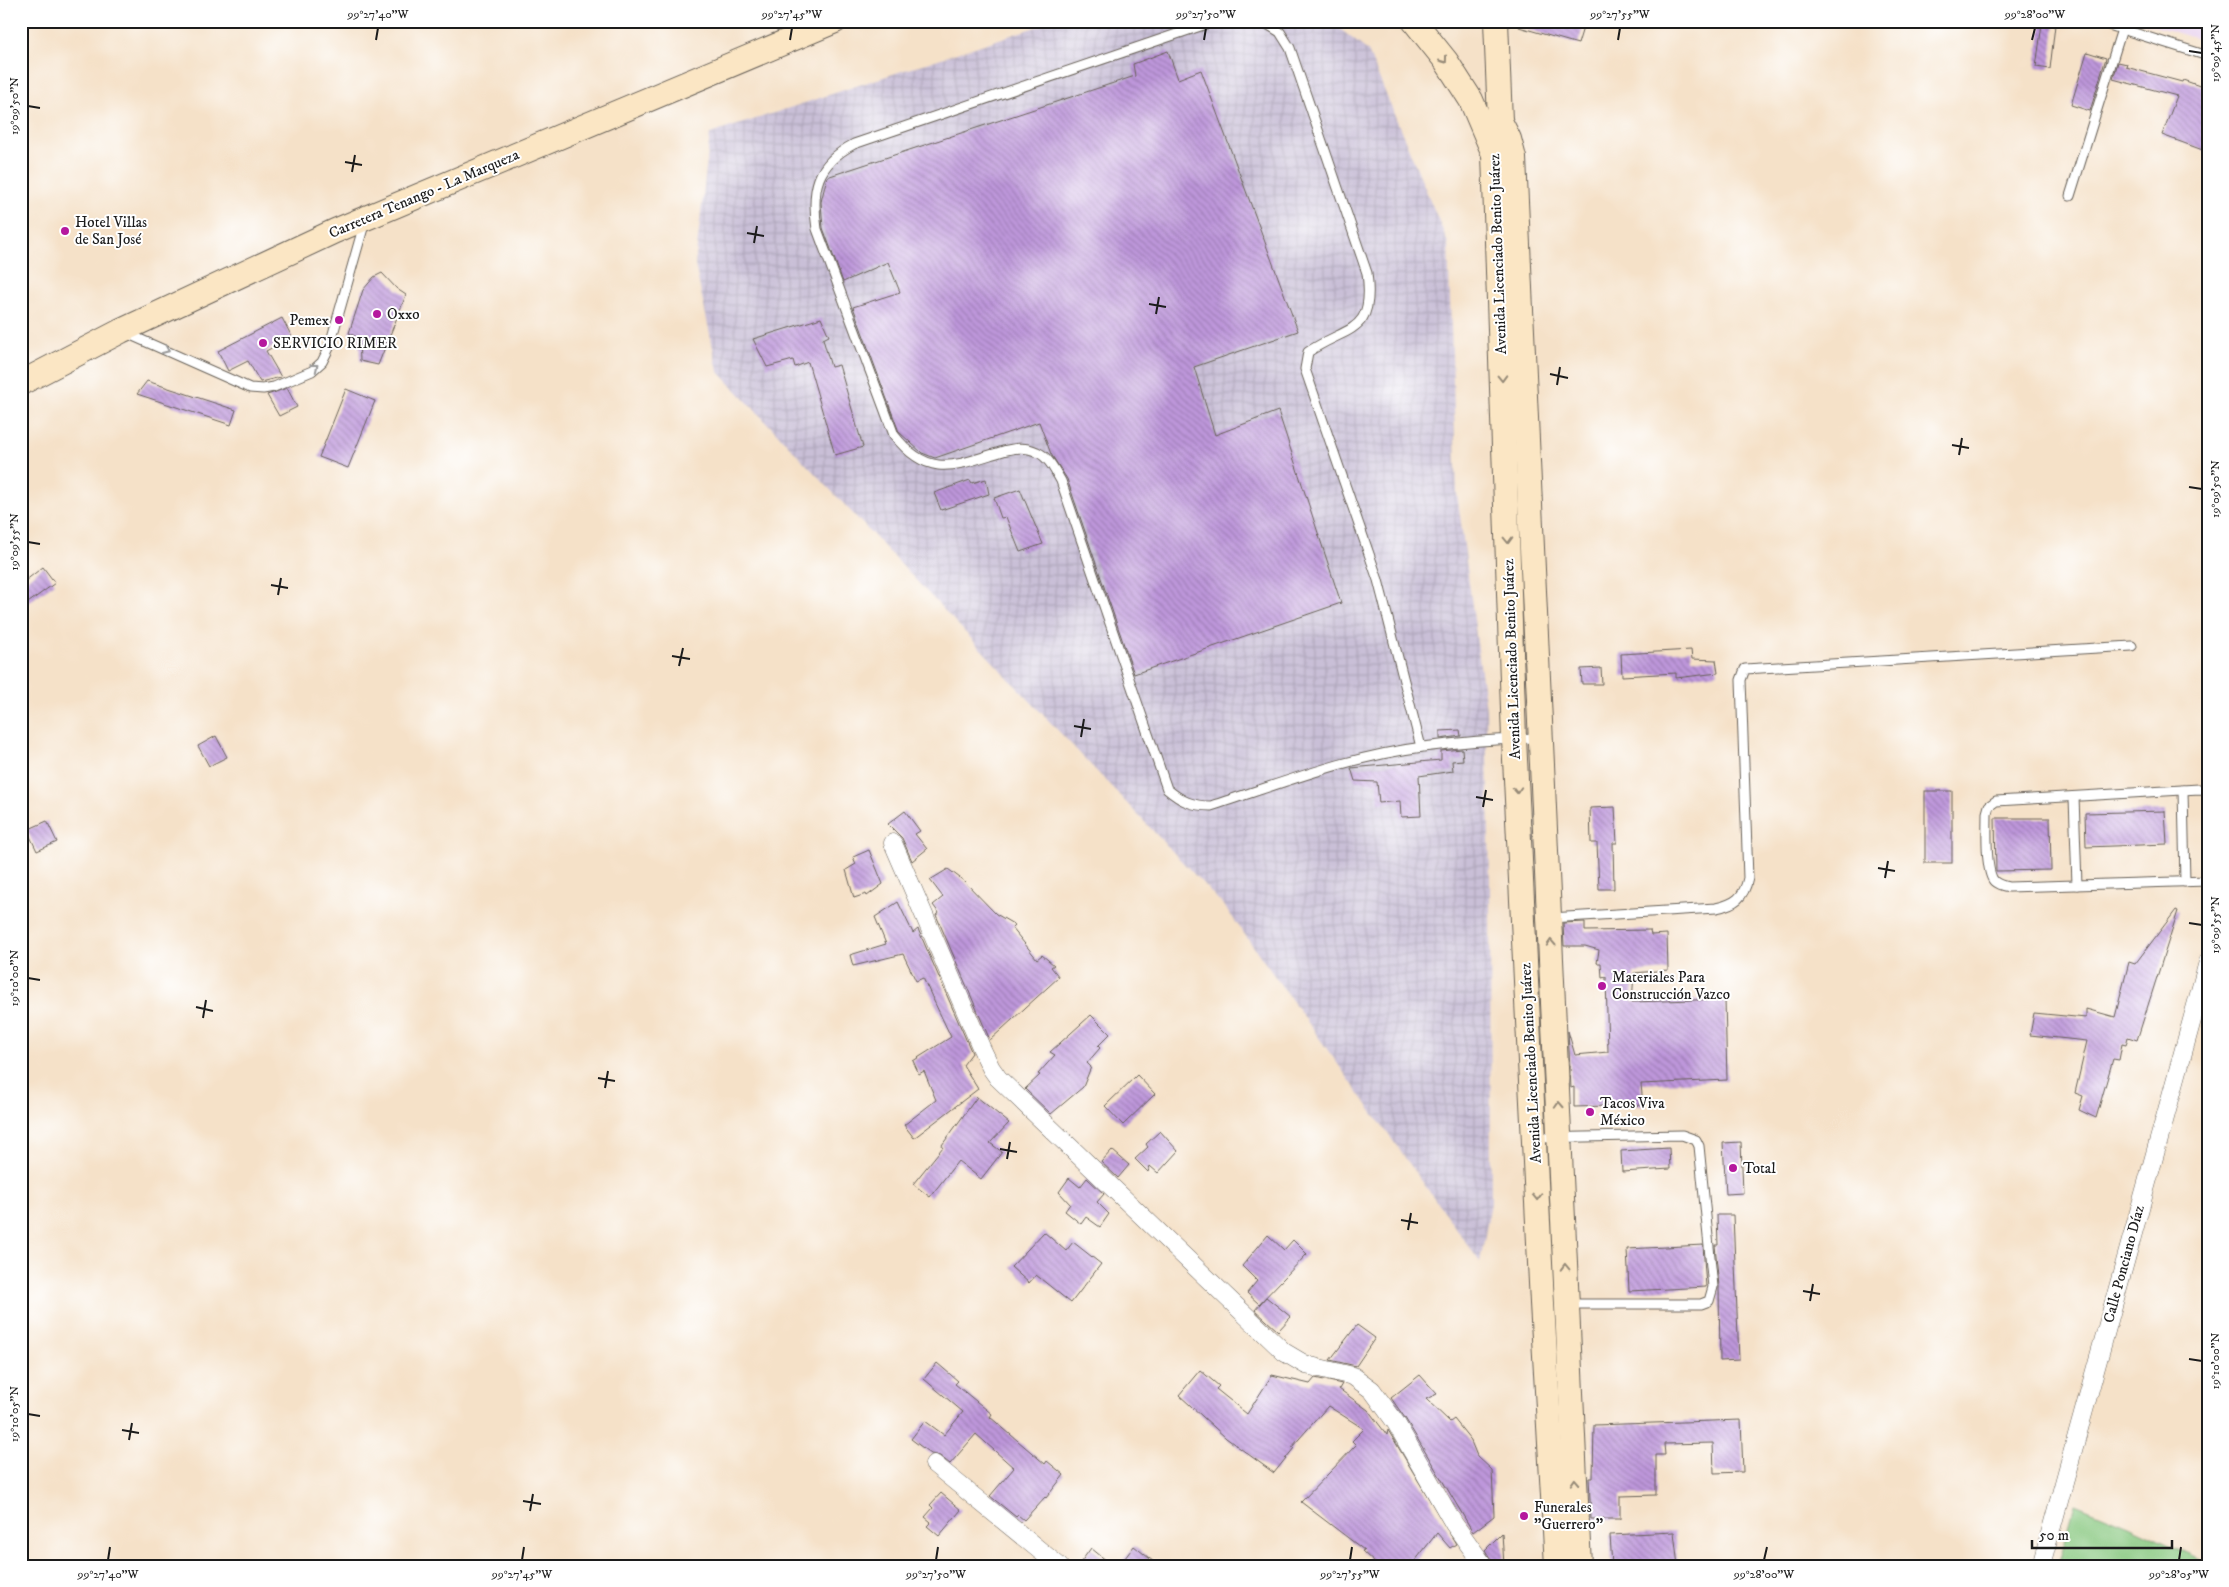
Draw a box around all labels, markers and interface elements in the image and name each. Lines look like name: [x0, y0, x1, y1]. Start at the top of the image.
text: 99°27'40"W: [346, 7, 410, 22]
text: 99°27'45"W: [761, 7, 823, 22]
text: 99°27'50"W: [1175, 7, 1237, 22]
text: 99°27'55"W: [1589, 7, 1651, 22]
text: 99°28'00"W: [2004, 7, 2066, 22]
text: 19°09'45"N: [2208, 24, 2223, 82]
one-way arrow: [1439, 54, 1447, 63]
text: 19°09'50"N: [7, 77, 22, 135]
street label: Carretera Tenango - La Marqueza: [326, 145, 523, 243]
street label: Avenida Licenciado Benito Juárez: [1485, 153, 1511, 355]
place label: Hotel Villas de San José: [75, 213, 147, 249]
marker: Hotel Villas de San José: [59, 225, 71, 237]
place label: Oxxo: [387, 305, 420, 324]
marker: Oxxo: [371, 308, 383, 320]
place label: Pemex: [289, 311, 330, 330]
marker: Pemex: [333, 314, 345, 326]
place label: SERVICIO RIMER: [273, 334, 397, 353]
marker: SERVICIO RIMER: [257, 337, 269, 349]
one-way arrow: [161, 344, 170, 355]
one-way arrow: [309, 364, 319, 373]
one-way arrow: [1497, 374, 1507, 382]
text: 19°09'50"N: [2208, 460, 2223, 518]
text: 19°09'55"N: [7, 513, 22, 571]
one-way arrow: [1502, 536, 1513, 544]
street label: Avenida Licenciado Benito Juárez: [1499, 558, 1525, 760]
one-way arrow: [1512, 786, 1522, 794]
text: 19°09'55"N: [2208, 896, 2223, 954]
one-way arrow: [1546, 938, 1557, 946]
text: 19°10'00"N: [7, 949, 22, 1006]
street label: Avenida Licenciado Benito Juárez: [1516, 962, 1546, 1164]
place label: Materiales Para Construcción Vazco: [1612, 968, 1730, 1004]
marker: Materiales Para Construcción Vazco: [1596, 980, 1608, 992]
place label: Tacos Viva México: [1600, 1094, 1665, 1130]
one-way arrow: [1553, 1101, 1564, 1109]
marker: Tacos Viva México: [1584, 1106, 1596, 1118]
place label: Total: [1743, 1159, 1776, 1178]
marker: Total: [1727, 1162, 1739, 1174]
one-way arrow: [1532, 1194, 1542, 1201]
street label: Calle Ponciano Díaz: [2099, 1203, 2149, 1325]
one-way arrow: [1560, 1263, 1571, 1271]
text: 19°10'00"N: [2208, 1332, 2223, 1389]
text: 19°10'05"N: [7, 1386, 22, 1442]
one-way arrow: [1569, 1478, 1580, 1486]
place label: Funerales "Guerrero": [1534, 1498, 1603, 1534]
marker: Funerales "Guerrero": [1518, 1510, 1530, 1522]
scale bar: [2032, 1517, 2172, 1549]
text: 50 m: [2039, 1526, 2069, 1545]
text: 99°27'40"W: [76, 1567, 140, 1582]
text: 99°27'45"W: [491, 1567, 553, 1582]
text: 99°27'50"W: [905, 1567, 967, 1582]
text: 99°27'55"W: [1319, 1567, 1381, 1582]
text: 99°28'00"W: [1733, 1567, 1795, 1582]
text: 99°28'05"W: [2148, 1567, 2210, 1582]

